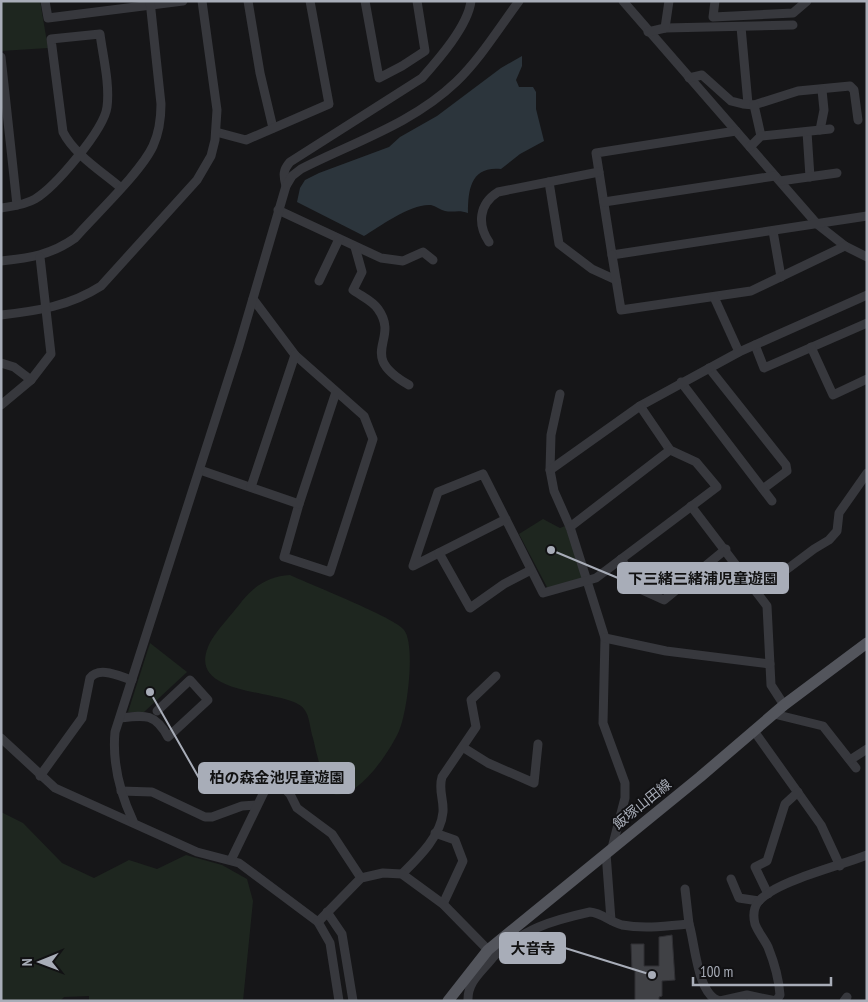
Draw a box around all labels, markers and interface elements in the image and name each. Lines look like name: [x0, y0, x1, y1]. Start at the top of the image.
callout: 下三緒三緒浦児童遊園: [618, 563, 788, 593]
text: 下三緒三緒浦児童遊園: [628, 569, 778, 588]
callout: 柏の森金池児童遊園: [199, 763, 354, 793]
text: 柏の森金池児童遊園: [209, 768, 345, 787]
street label: 飯塚山田線: [609, 775, 675, 833]
callout: 大音寺: [500, 933, 565, 963]
north arrow: [15, 937, 65, 987]
text: 大音寺: [510, 939, 556, 958]
scale bar: [693, 954, 830, 986]
text: N: [18, 958, 36, 966]
text: 100 m: [700, 962, 733, 981]

